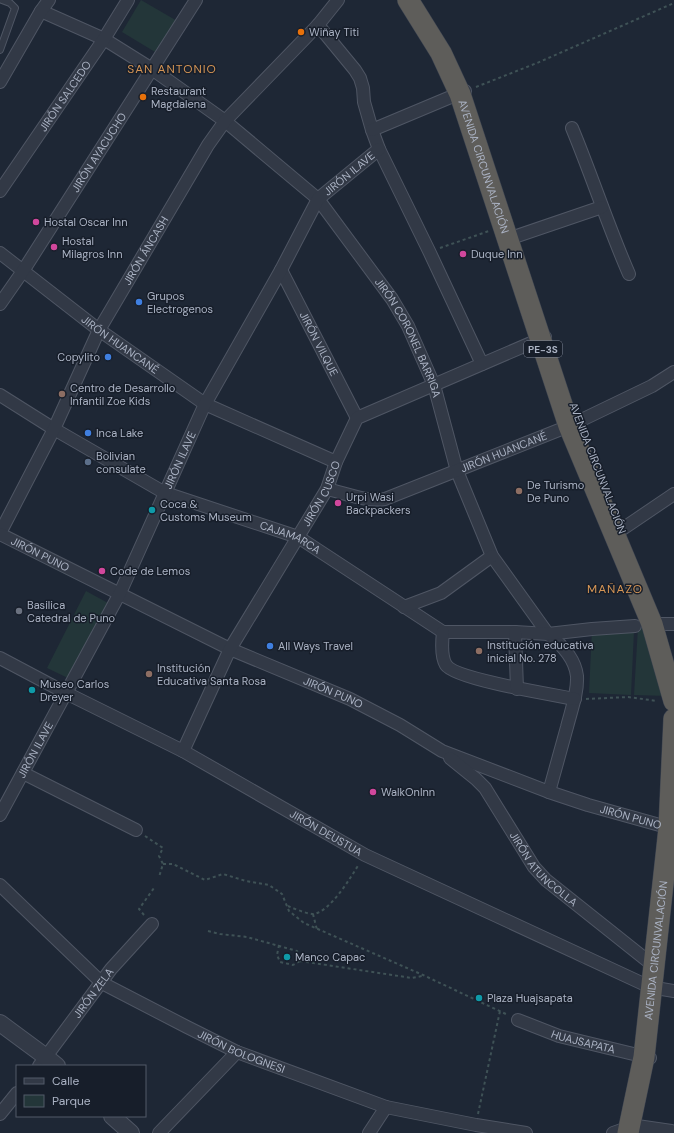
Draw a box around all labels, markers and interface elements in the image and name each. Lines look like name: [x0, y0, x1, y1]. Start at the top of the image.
place label: Wiñay Titi: [309, 25, 359, 39]
marker: Wiñay Titi: [296, 27, 306, 37]
street label: JIRÓN SALCEDO: [36, 58, 94, 134]
district label: SAN ANTONIO: [127, 61, 217, 77]
place label: Restaurant Magdalena: [151, 84, 206, 111]
marker: Restaurant Magdalena: [138, 92, 148, 102]
street label: AVENIDA CIRCUNVALACIÓN: [455, 98, 512, 235]
street label: JIRÓN AYACUCHO: [68, 110, 129, 195]
street label: JIRÓN ILAVE: [321, 148, 378, 198]
street label: JIRÓN ÁNCASH: [120, 214, 171, 288]
place label: Hostal Oscar Inn: [44, 215, 127, 229]
marker: Hostal Oscar Inn: [31, 217, 41, 227]
place label: Hostal Milagros Inn: [62, 234, 123, 261]
marker: Hostal Milagros Inn: [49, 242, 59, 252]
place label: Duque Inn: [471, 247, 522, 261]
marker: Duque Inn: [458, 249, 468, 259]
street label: JIRÓN CORONEL BARRIGA: [372, 275, 444, 399]
place label: Grupos Electrogenos: [147, 289, 213, 316]
marker: Grupos Electrogenos: [134, 297, 144, 307]
street label: JIRÓN VILQUE: [297, 309, 341, 378]
street label: JIRÓN HUANCANÉ: [79, 312, 162, 377]
road number: PE-3S: [524, 341, 562, 357]
place label: Copylito: [57, 350, 100, 364]
marker: Copylito: [103, 352, 113, 362]
place label: Centro de Desarrollo Infantil Zoe Kids: [70, 381, 175, 408]
marker: Centro de Desarrollo Infantil Zoe Kids: [57, 389, 67, 399]
street label: AVENIDA CIRCUNVALACIÓN: [566, 400, 630, 536]
place label: Inca Lake: [96, 426, 143, 440]
marker: Inca Lake: [83, 428, 93, 438]
street label: JIRÓN HUANCANÉ: [458, 428, 549, 475]
street label: JIRÓN ILAVE: [161, 429, 199, 491]
place label: Bolivian consulate: [96, 449, 146, 476]
marker: Bolivian consulate: [83, 457, 93, 467]
street label: JIRÓN CUSCO: [299, 459, 343, 529]
place label: De Turismo De Puno: [527, 478, 584, 505]
marker: De Turismo De Puno: [514, 486, 524, 496]
place label: Urpi Wasi Backpackers: [346, 490, 411, 517]
place label: Coca & Customs Museum: [160, 497, 252, 524]
marker: Urpi Wasi Backpackers: [333, 498, 343, 508]
marker: Coca & Customs Museum: [147, 505, 157, 515]
street label: CAJAMARCA: [258, 518, 323, 557]
street label: JIRÓN PUNO: [9, 534, 72, 575]
place label: Code de Lemos: [110, 564, 190, 578]
marker: Code de Lemos: [97, 566, 107, 576]
district label: MAÑAZO: [587, 581, 643, 597]
place label: Basilica Catedral de Puno: [27, 598, 115, 625]
marker: Basilica Catedral de Puno: [14, 606, 24, 616]
place label: Institución educativa inicial No. 278: [487, 638, 593, 665]
place label: All Ways Travel: [278, 639, 353, 653]
marker: All Ways Travel: [265, 641, 275, 651]
marker: Institución educativa inicial No. 278: [474, 646, 484, 656]
place label: Institución Educativa Santa Rosa: [157, 661, 266, 688]
marker: Institución Educativa Santa Rosa: [144, 669, 154, 679]
street label: JIRÓN PUNO: [301, 673, 365, 711]
place label: Museo Carlos Dreyer: [40, 677, 109, 704]
marker: Museo Carlos Dreyer: [27, 685, 37, 695]
street label: JIRÓN ILAVE: [14, 719, 56, 780]
place label: WalkOnInn: [381, 785, 435, 799]
marker: WalkOnInn: [368, 787, 378, 797]
street label: JIRÓN PUNO: [598, 802, 663, 832]
street label: JIRÓN DEUSTUA: [287, 806, 365, 859]
street label: JIRÓN ATUNCOLLA: [507, 829, 580, 909]
street label: AVENIDA CIRCUNVALACIÓN: [641, 880, 670, 1021]
place label: Manco Capac: [295, 950, 365, 964]
marker: Manco Capac: [282, 952, 292, 962]
street label: JIRÓN ZELA: [70, 965, 116, 1021]
place label: Plaza Huajsapata: [487, 991, 573, 1005]
marker: Plaza Huajsapata: [474, 993, 484, 1003]
street label: JIRÓN BOLOGNESI: [196, 1027, 287, 1076]
street label: HUAJSAPATA: [549, 1027, 617, 1056]
legend: [16, 1065, 146, 1117]
text: Calle: [52, 1073, 79, 1089]
text: Parque: [52, 1093, 91, 1109]

